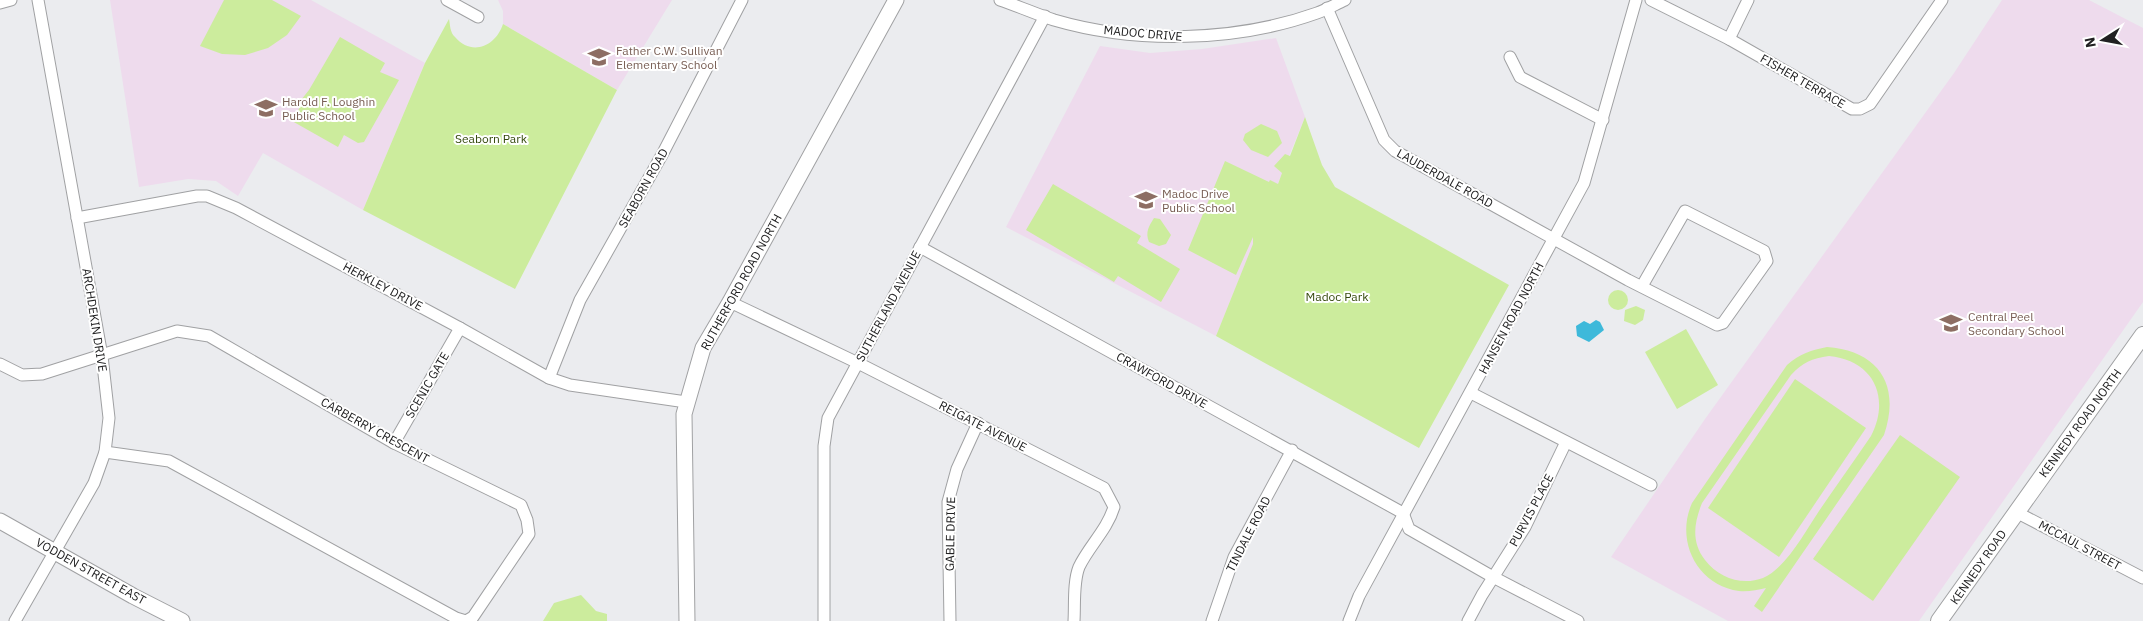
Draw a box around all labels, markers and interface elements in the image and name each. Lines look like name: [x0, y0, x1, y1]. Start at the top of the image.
north arrow: [2078, 15, 2128, 65]
street label: MADOC DRIVE: [1103, 22, 1183, 44]
text: N: [2080, 36, 2100, 49]
place label: Father C.W. Sullivan Elementary School: [616, 43, 723, 72]
school or university icon: Father C.W. Sullivan Elementary School: [586, 44, 612, 70]
street label: FISHER TERRACE: [1758, 51, 1848, 111]
place label: Harold F. Loughin Public School: [282, 94, 375, 123]
school or university icon: Harold F. Loughin Public School: [253, 95, 279, 121]
park label: Seaborn Park: [455, 131, 528, 146]
street label: LAUDERDALE ROAD: [1394, 145, 1496, 211]
street label: SEABORN ROAD: [615, 146, 671, 230]
place label: Madoc Drive Public School: [1162, 186, 1235, 215]
school or university icon: Madoc Drive Public School: [1133, 187, 1159, 213]
street label: RUTHERFORD ROAD NORTH: [697, 211, 785, 353]
street label: SUTHERLAND AVENUE: [852, 248, 924, 364]
street label: HERKLEY DRIVE: [340, 259, 426, 313]
street label: HANSEN ROAD NORTH: [1475, 260, 1547, 376]
street label: ARCHDEKIN DRIVE: [79, 267, 111, 373]
park label: Madoc Park: [1306, 289, 1369, 304]
place label: Central Peel Secondary School: [1968, 309, 2064, 338]
school or university icon: Central Peel Secondary School: [1938, 310, 1964, 336]
street label: SCENIC GATE: [402, 349, 452, 421]
street label: CRAWFORD DRIVE: [1114, 349, 1210, 411]
street label: KENNEDY ROAD NORTH: [2036, 366, 2124, 480]
street label: CARBERRY CRESCENT: [318, 394, 432, 466]
street label: REIGATE AVENUE: [937, 397, 1029, 455]
street label: PURVIS PLACE: [1506, 471, 1556, 549]
street label: TINDALE ROAD: [1222, 494, 1274, 574]
street label: GABLE DRIVE: [942, 497, 958, 571]
street label: MCCAUL STREET: [2036, 517, 2124, 573]
street label: KENNEDY ROAD: [1947, 527, 2009, 607]
street label: VODDEN STREET EAST: [33, 535, 149, 608]

